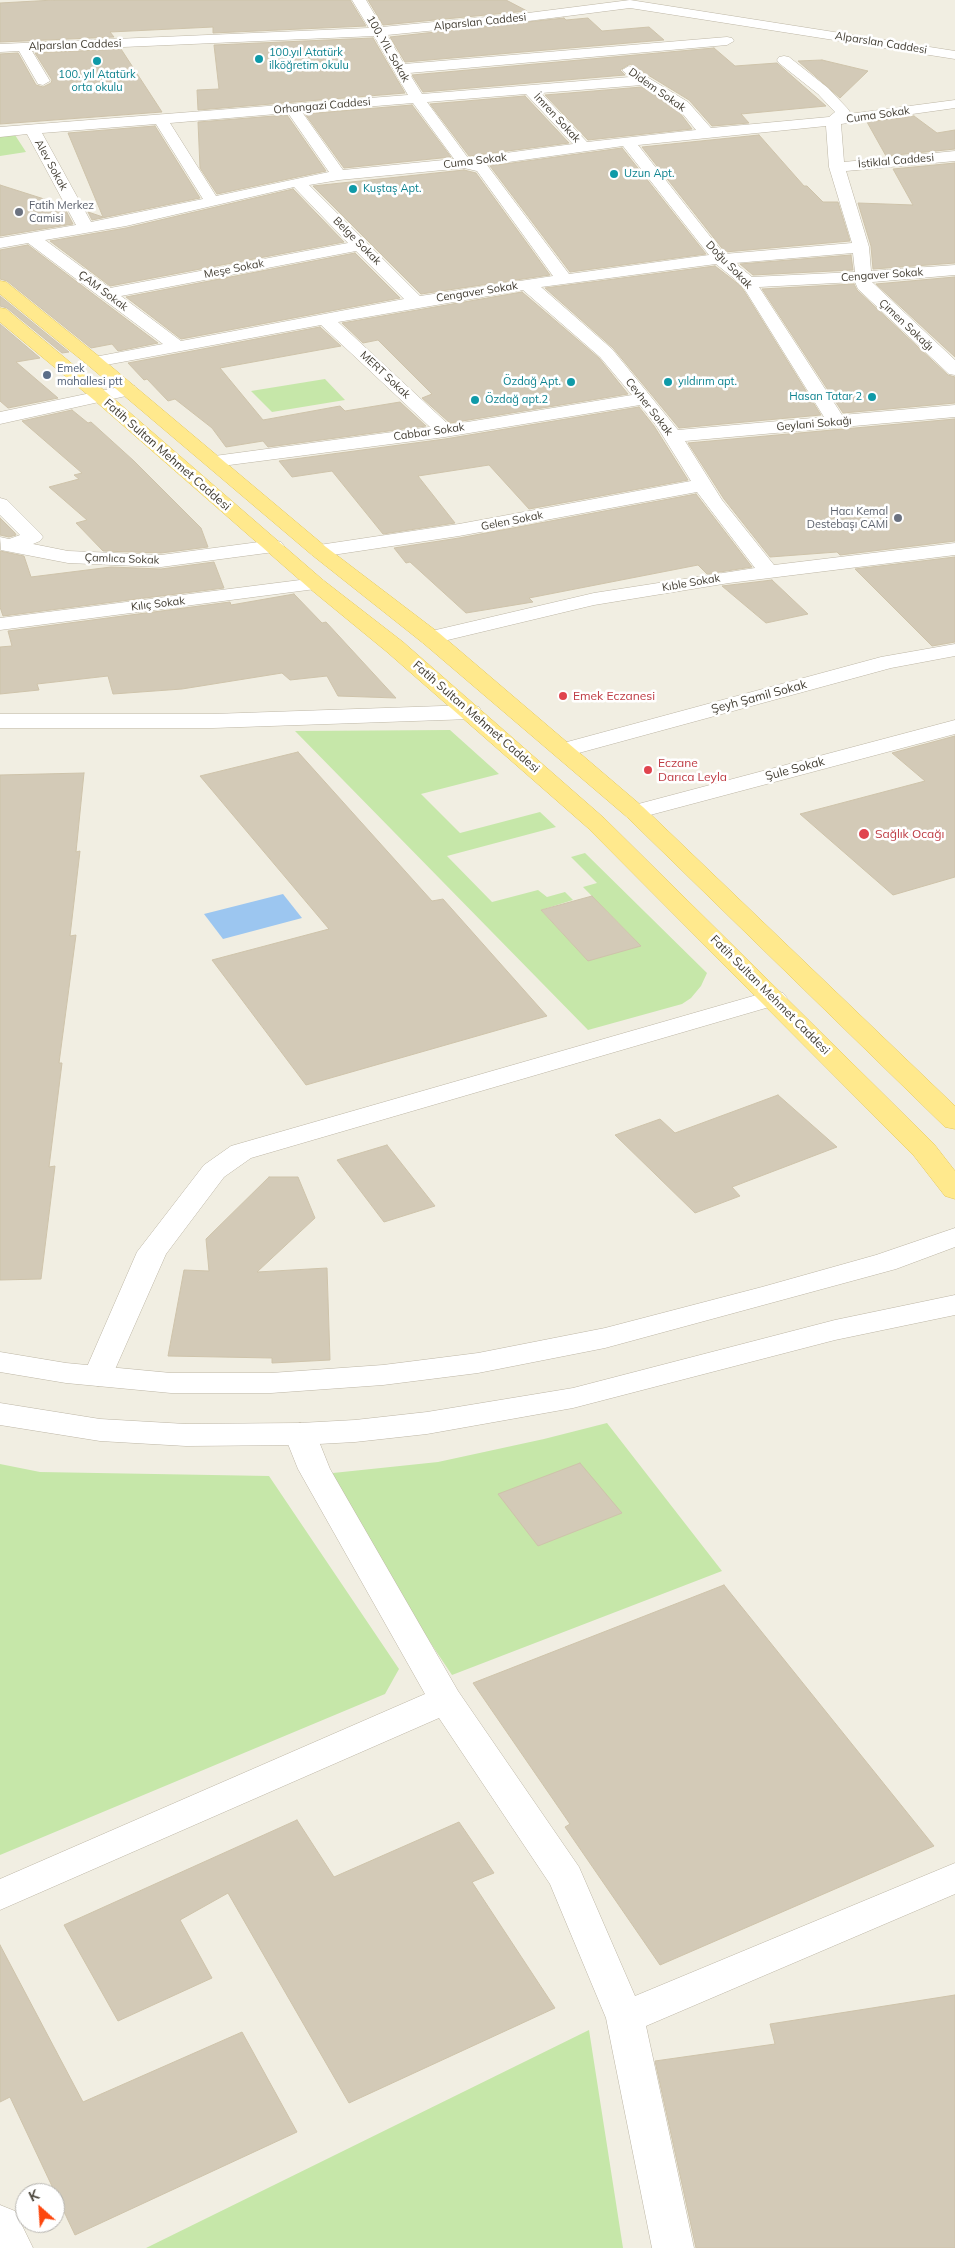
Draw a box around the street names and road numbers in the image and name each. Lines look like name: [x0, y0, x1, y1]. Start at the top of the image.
street label: Alparslan Caddesi: [433, 11, 527, 33]
street label: 100. YIL Sokak: [364, 13, 412, 85]
street label: Alparslan Caddesi: [834, 29, 928, 57]
street label: Alparslan Caddesi: [28, 37, 122, 53]
street label: Didem Sokak: [626, 65, 688, 115]
street label: İmren Sokak: [531, 91, 583, 145]
street label: Orhangazi Caddesi: [273, 95, 371, 117]
street label: Cuma Sokak: [845, 104, 911, 126]
street label: Alev Sokak: [32, 137, 70, 193]
street label: Cuma Sokak: [442, 151, 508, 171]
street label: İstiklal Caddesi: [857, 151, 935, 171]
street label: Belge Sokak: [330, 214, 384, 268]
street label: Doğu Sokak: [703, 238, 755, 292]
street label: Meşe Sokak: [203, 257, 265, 281]
street label: Cengaver Sokak: [840, 266, 924, 284]
street label: ÇAM Sokak: [76, 268, 130, 314]
street label: Cengaver Sokak: [435, 279, 519, 305]
street label: Çimen Sokağı: [876, 296, 936, 354]
street label: MERT Sokak: [357, 348, 413, 402]
street label: Cevher Sokak: [622, 376, 676, 438]
street label: Fatih Sultan Mehmet Caddesi: [101, 396, 233, 514]
street label: Geylani Sokağı: [776, 414, 852, 434]
street label: Cabbar Sokak: [393, 420, 465, 444]
street label: Gelen Sokak: [480, 509, 544, 533]
street label: Çamlıca Sokak: [84, 551, 160, 567]
street label: Kıble Sokak: [661, 571, 721, 595]
street label: Kılıç Sokak: [130, 594, 186, 614]
street label: Fatih Sultan Mehmet Caddesi: [410, 658, 542, 776]
street label: Şeyh Şamil Sokak: [710, 677, 808, 717]
street label: Şule Sokak: [764, 754, 826, 784]
street label: Fatih Sultan Mehmet Caddesi: [707, 932, 833, 1058]

